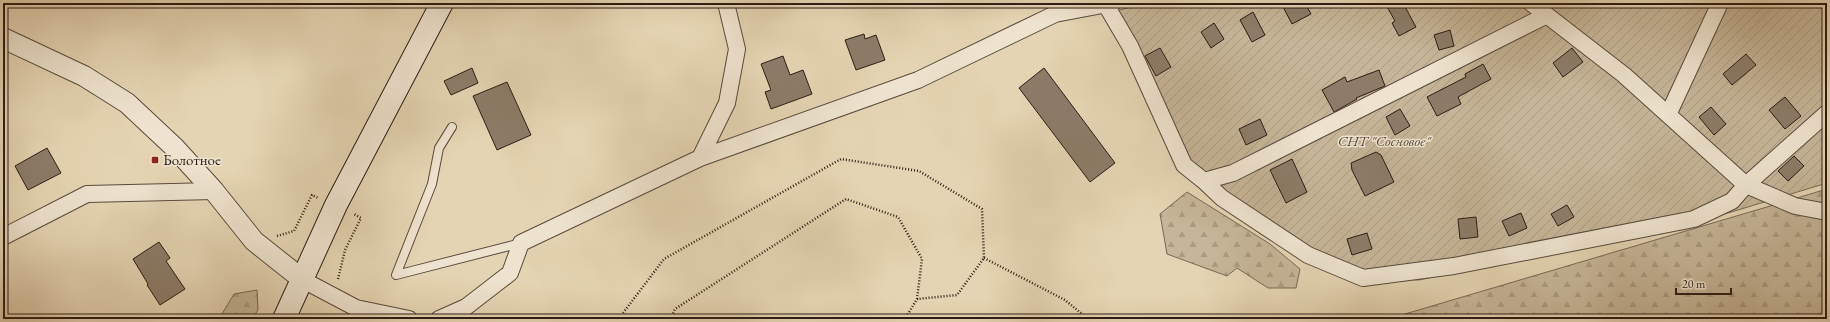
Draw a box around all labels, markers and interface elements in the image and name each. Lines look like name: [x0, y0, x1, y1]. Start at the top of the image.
park label: СНТ "Сосновое": [1338, 131, 1432, 150]
place label: Болотное: [163, 150, 221, 169]
marker: Болотное: [150, 155, 160, 165]
scale bar: [1676, 270, 1731, 296]
text: 20 m: [1682, 276, 1706, 292]

